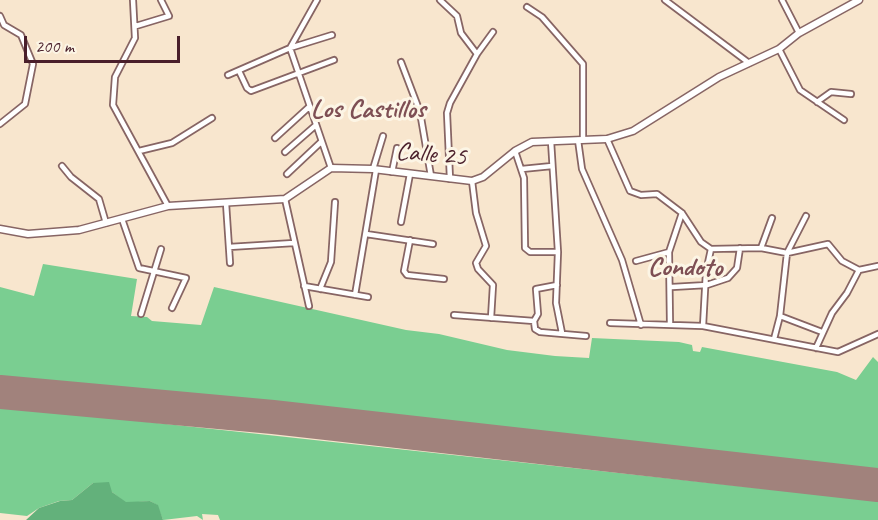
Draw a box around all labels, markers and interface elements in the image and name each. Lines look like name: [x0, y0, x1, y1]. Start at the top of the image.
scale bar: [27, 24, 183, 62]
text: 200 m: [35, 35, 74, 57]
district label: Los Castillos: [311, 94, 425, 126]
street label: Calle 25: [394, 136, 468, 174]
district label: Condoto: [648, 252, 722, 284]

